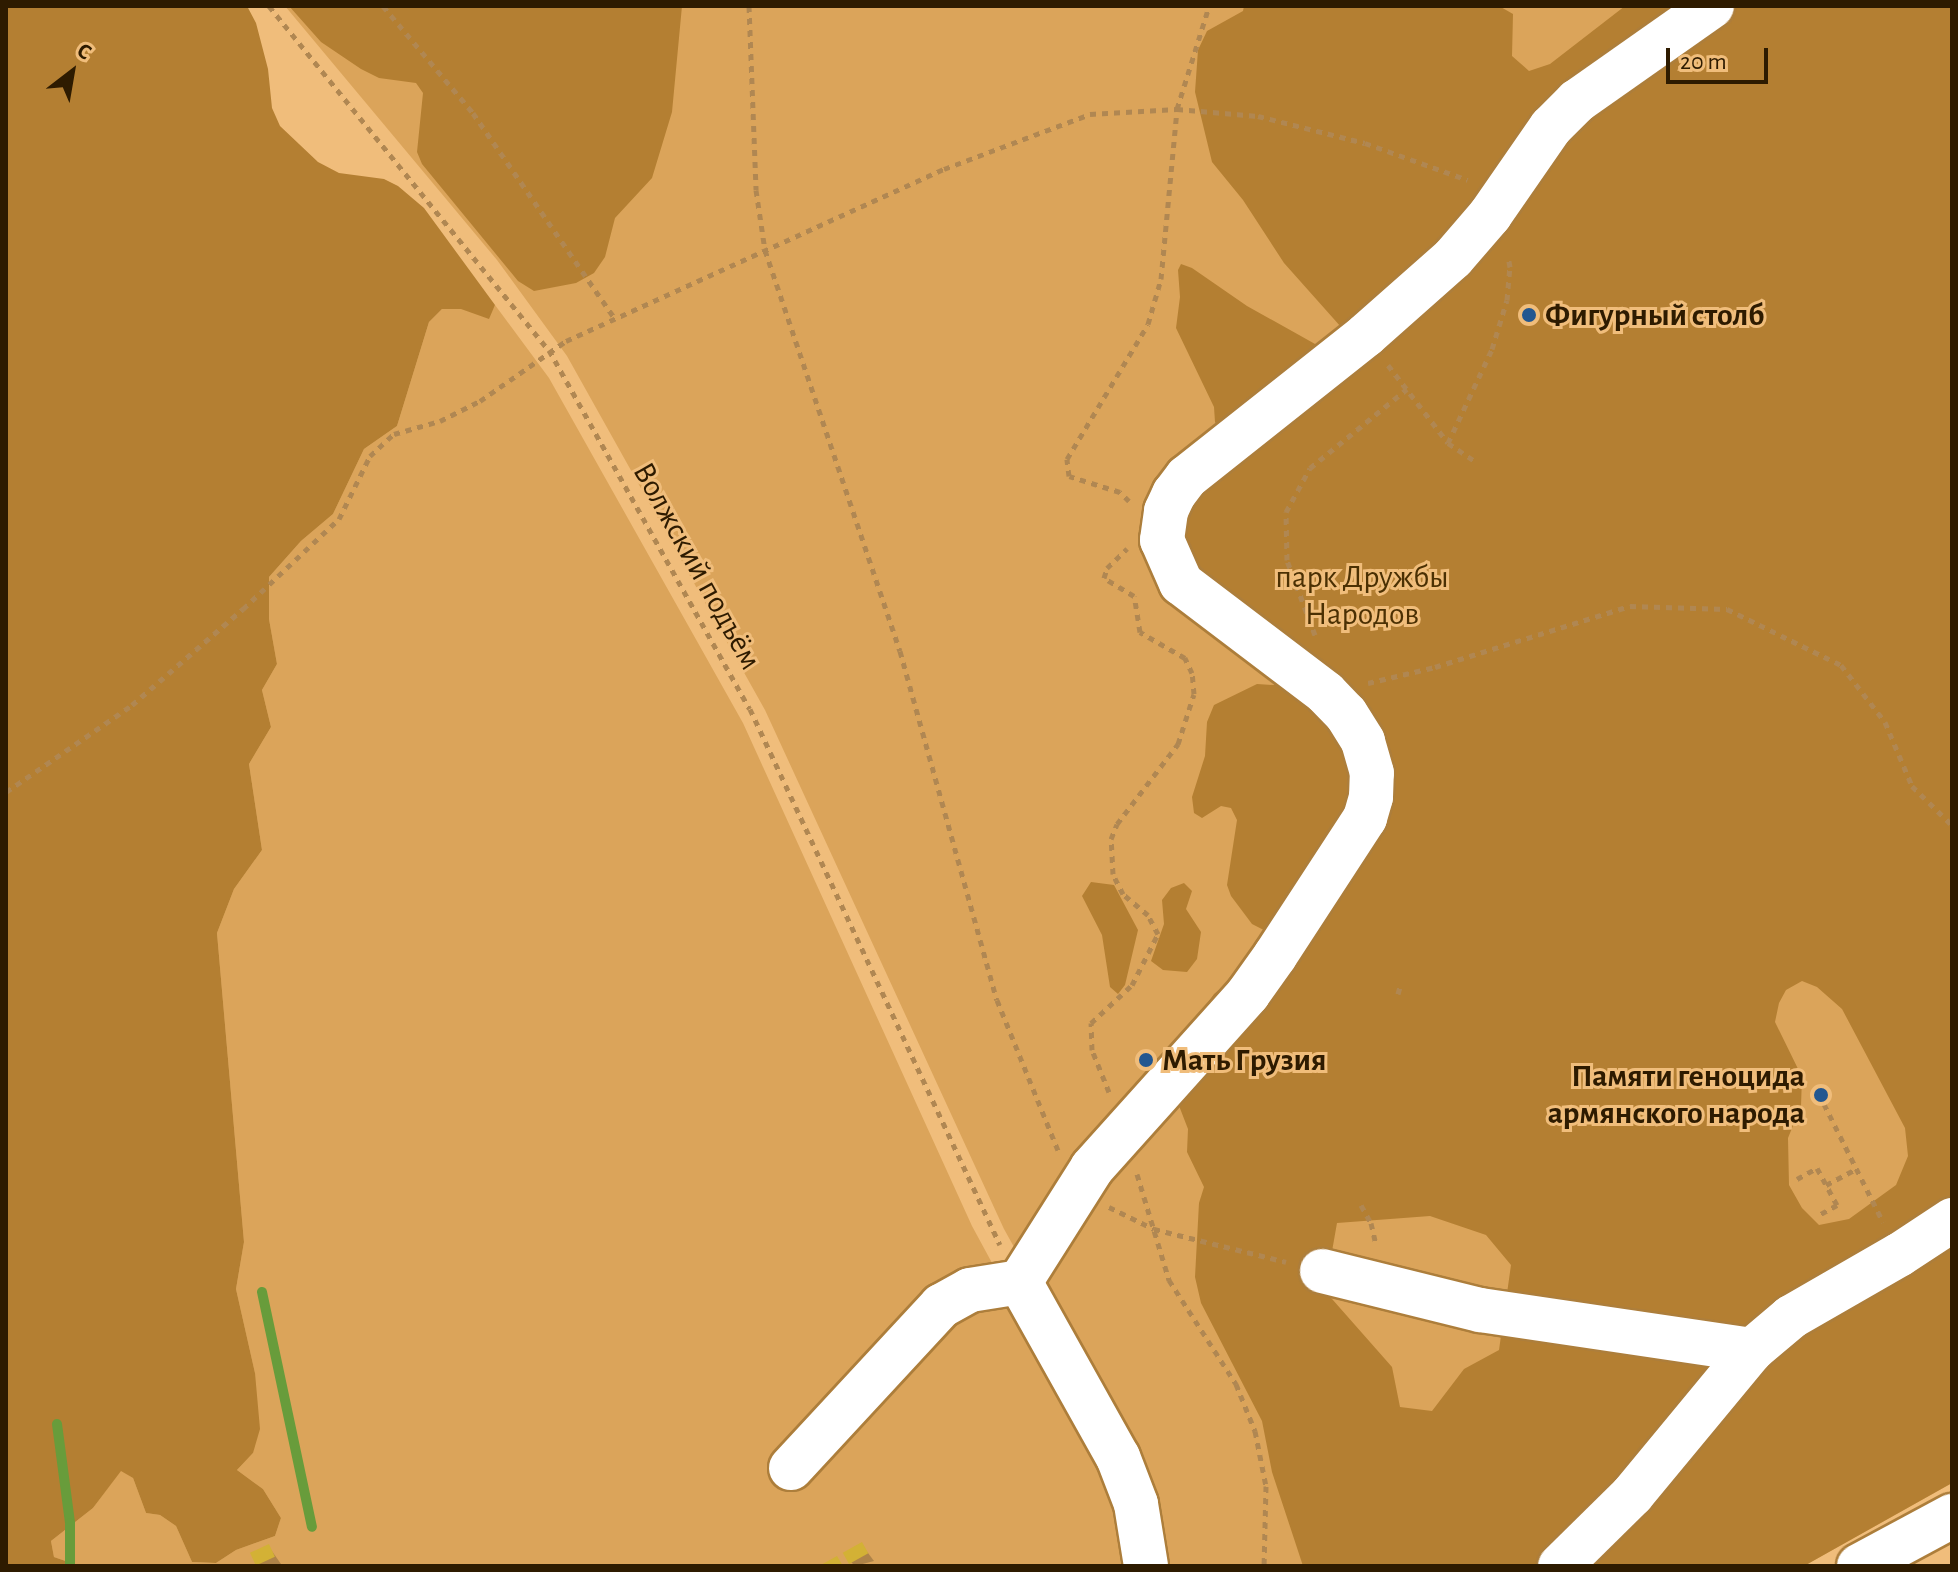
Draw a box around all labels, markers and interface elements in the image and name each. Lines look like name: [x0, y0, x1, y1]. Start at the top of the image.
north arrow: [32, 32, 112, 112]
scale bar: [1670, 32, 1772, 82]
text: С: [73, 39, 95, 64]
text: 20 m: [1680, 50, 1727, 74]
place label: Фигурный столб: [1545, 296, 1765, 334]
marker: Фигурный столб: [1520, 306, 1538, 324]
street label: Волжский подъём: [624, 456, 770, 676]
park label: парк Дружбы Народов: [1275, 559, 1449, 634]
place label: Мать Грузия: [1162, 1041, 1327, 1079]
marker: Мать Грузия: [1137, 1051, 1155, 1069]
place label: Памяти геноцида армянского народа: [1548, 1058, 1805, 1133]
marker: Памяти геноцида армянского народа: [1812, 1086, 1830, 1104]

